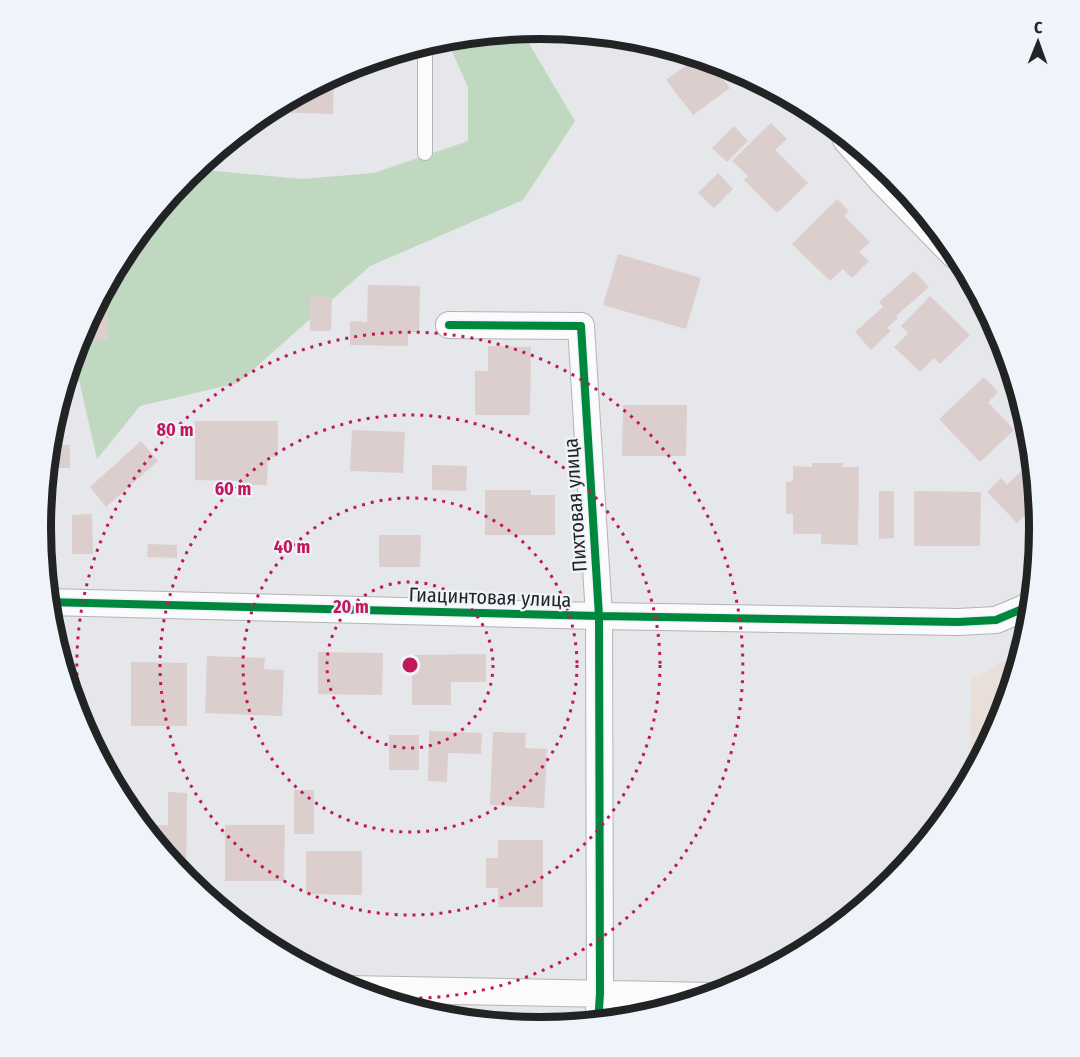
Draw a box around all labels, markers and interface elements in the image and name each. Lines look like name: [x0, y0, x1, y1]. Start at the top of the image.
north arrow: [1008, 12, 1068, 72]
text: С: [1034, 18, 1043, 37]
text: 80 m: [157, 419, 193, 441]
street label: Пихтовая улица: [558, 437, 592, 573]
text: 60 m: [215, 478, 251, 500]
text: 40 m: [274, 536, 310, 558]
street label: Гиацинтовая улица: [408, 582, 572, 612]
text: 20 m: [332, 596, 369, 618]
centre of rings: [400, 655, 420, 675]

